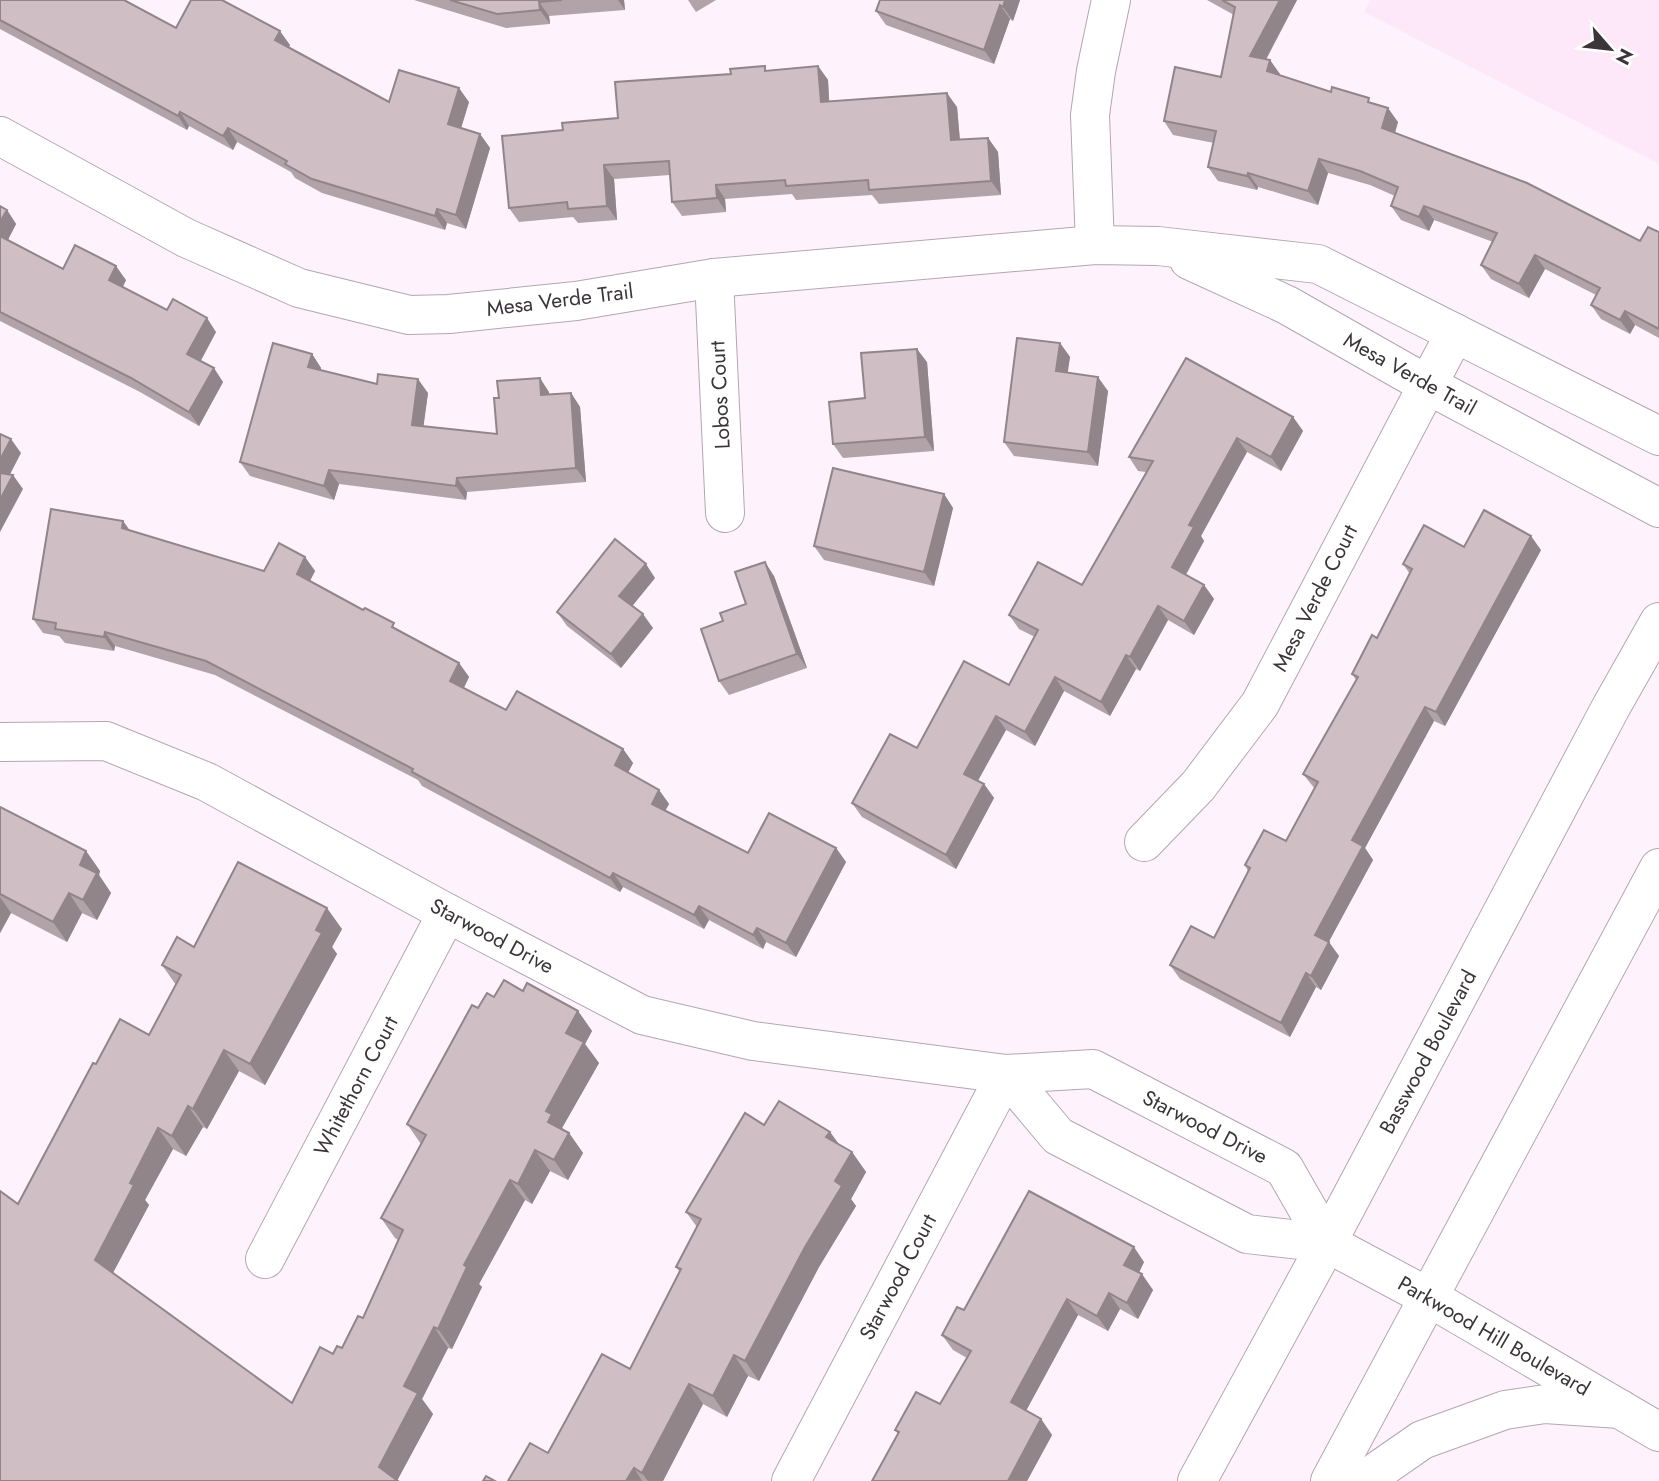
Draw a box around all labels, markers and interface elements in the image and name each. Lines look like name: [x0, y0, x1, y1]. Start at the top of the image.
north arrow: [1575, 14, 1645, 84]
text: N: [1609, 44, 1640, 70]
street label: Mesa Verde Trail: [485, 276, 635, 324]
street label: Mesa Verde Trail: [1338, 325, 1482, 423]
street label: Lobos Court: [702, 340, 738, 450]
street label: Mesa Verde Court: [1265, 519, 1365, 677]
street label: Starwood Drive: [425, 891, 559, 981]
street label: Basswood Boulevard: [1372, 965, 1484, 1139]
street label: Whitethorn Court: [307, 1011, 405, 1161]
street label: Starwood Drive: [1137, 1083, 1273, 1171]
street label: Starwood Court: [852, 1209, 944, 1345]
street label: Parkwood Hill Boulevard: [1392, 1269, 1596, 1403]

